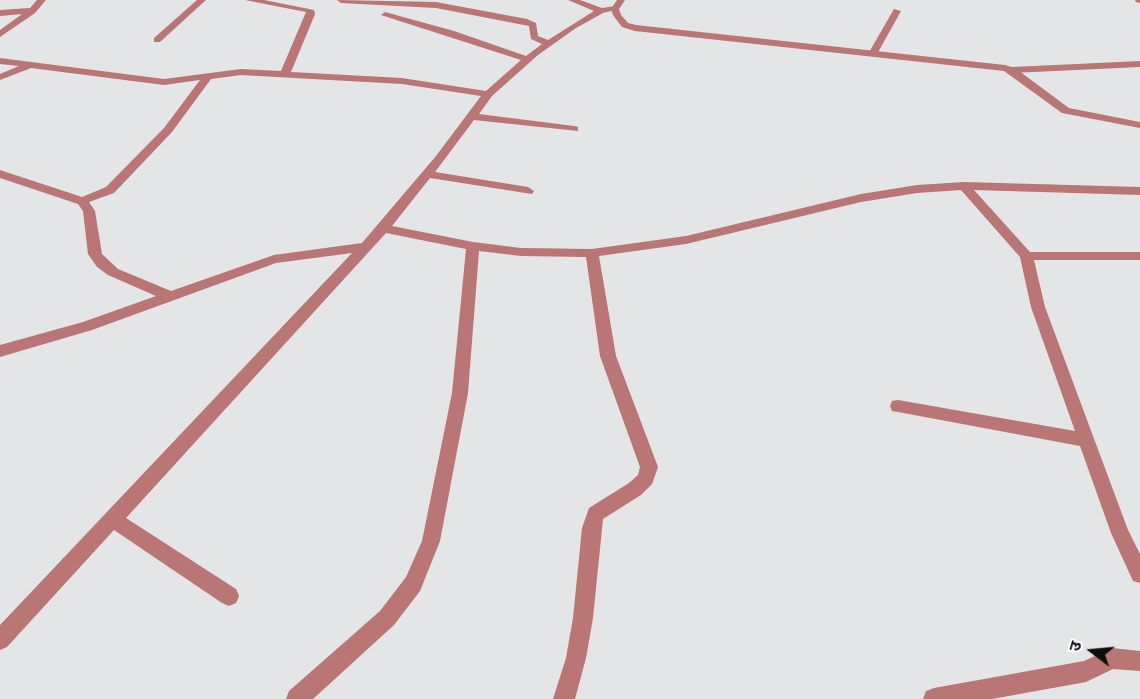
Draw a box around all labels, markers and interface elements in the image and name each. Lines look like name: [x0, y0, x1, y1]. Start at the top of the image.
north arrow: [1062, 621, 1122, 681]
text: उ: [1064, 639, 1086, 653]

